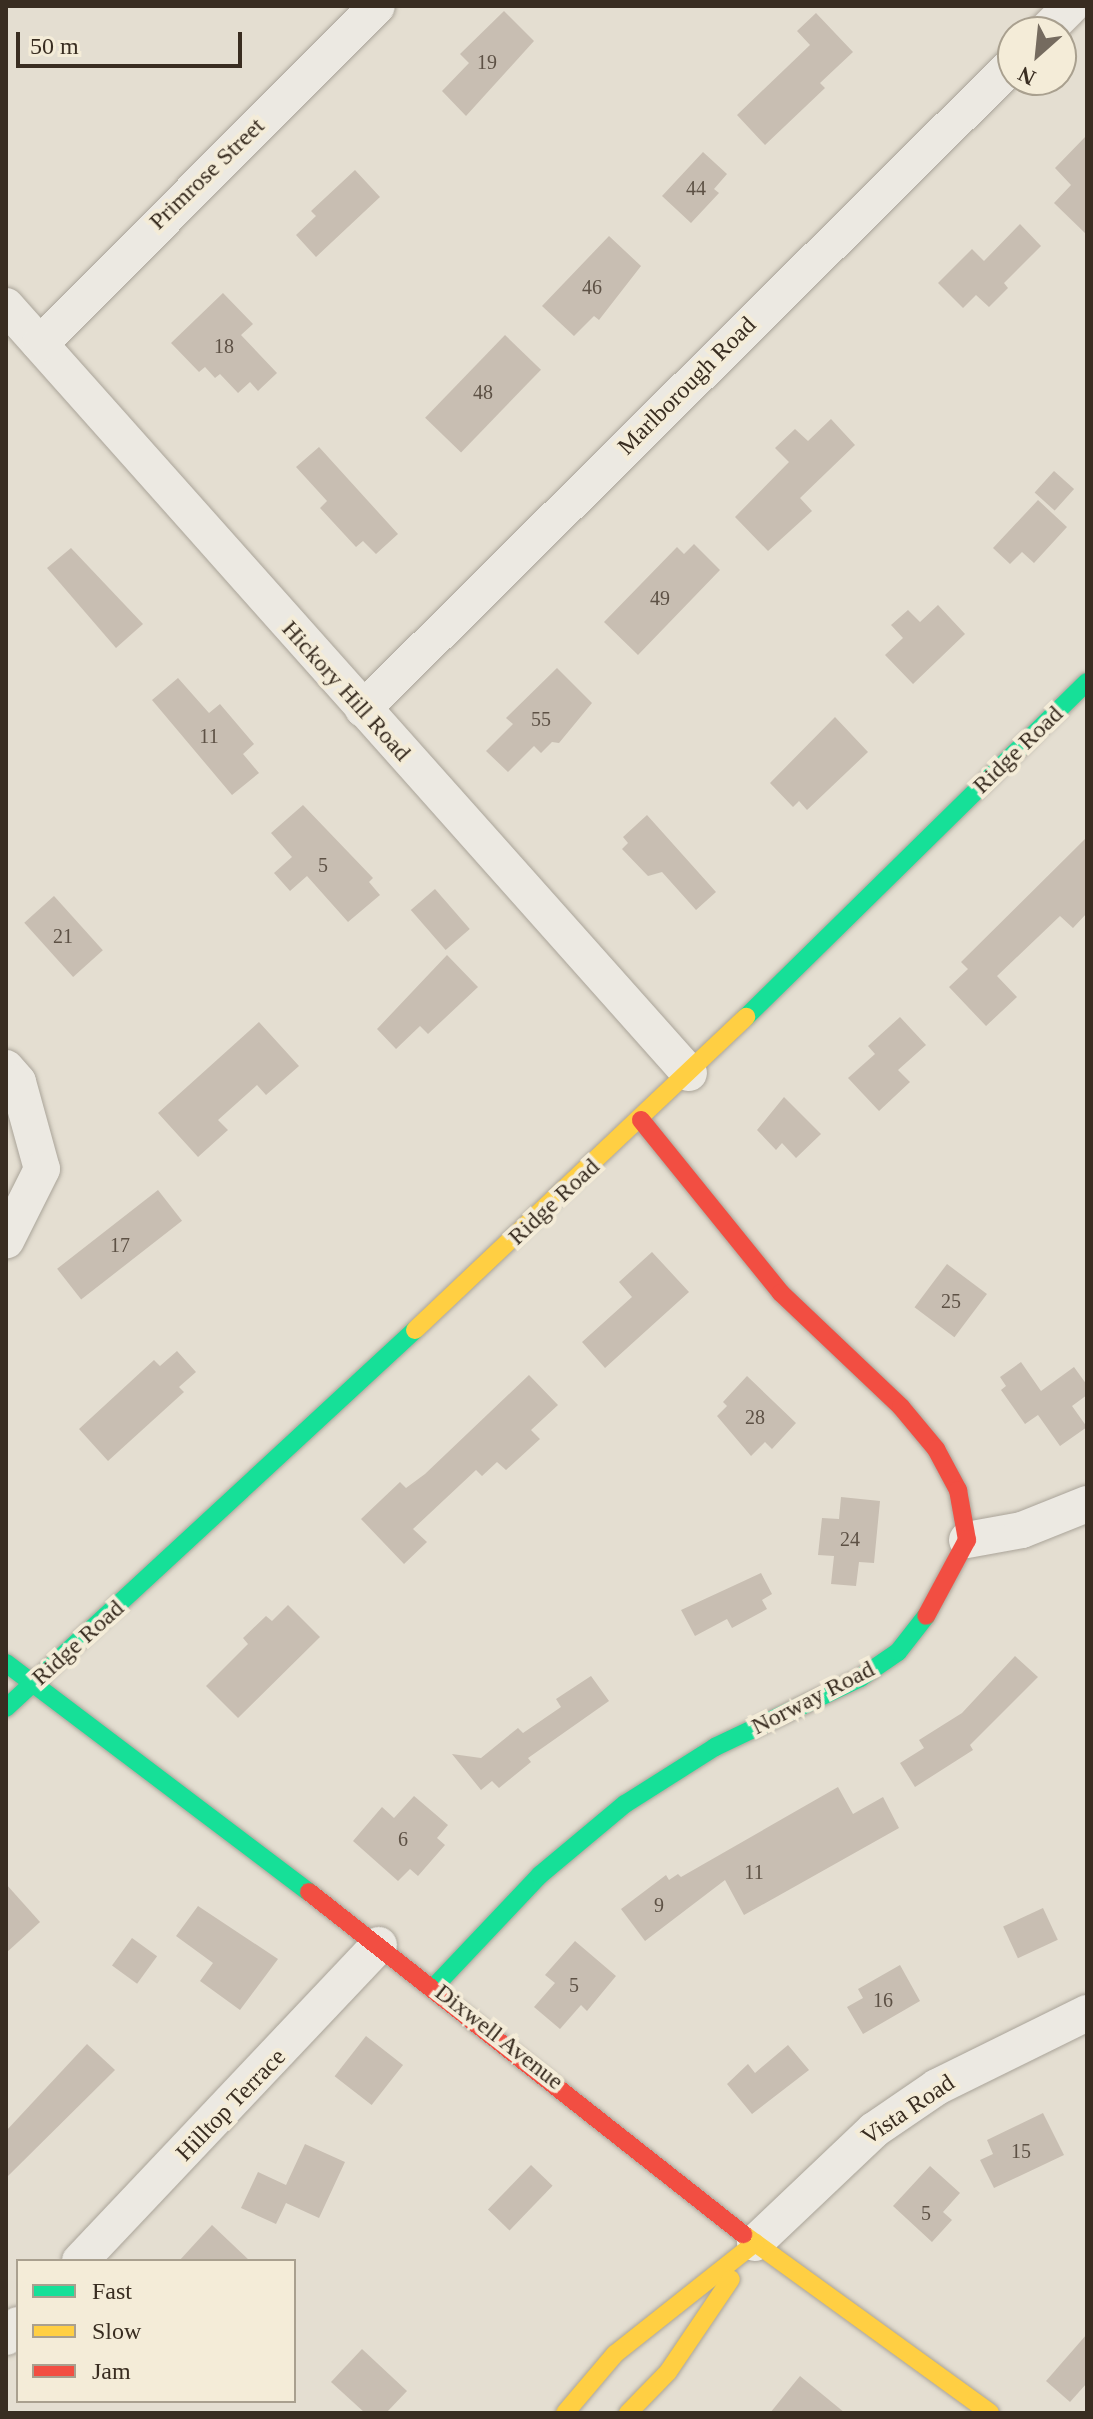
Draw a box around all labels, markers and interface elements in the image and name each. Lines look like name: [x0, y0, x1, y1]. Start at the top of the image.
scale bar: [20, 16, 246, 66]
north arrow: [997, 16, 1077, 96]
text: 50 m: [30, 33, 79, 59]
house number: 19: [477, 50, 497, 74]
text: N: [1014, 61, 1040, 91]
street label: Primrose Street: [144, 112, 270, 236]
house number: 44: [686, 176, 706, 200]
house number: 46: [582, 275, 602, 299]
street label: Marlborough Road: [612, 311, 762, 461]
house number: 18: [214, 334, 234, 358]
house number: 48: [473, 380, 493, 404]
house number: 49: [650, 586, 670, 610]
street label: Hickory Hill Road: [276, 615, 416, 767]
street label: Ridge Road: [967, 700, 1069, 800]
house number: 55: [531, 707, 551, 731]
house number: 11: [199, 724, 219, 748]
house number: 5: [318, 853, 328, 877]
house number: 21: [53, 924, 73, 948]
street label: Ridge Road: [502, 1153, 606, 1251]
house number: 17: [110, 1233, 130, 1257]
house number: 25: [941, 1289, 961, 1313]
house number: 28: [745, 1405, 765, 1429]
house number: 24: [840, 1527, 860, 1551]
street label: Ridge Road: [26, 1594, 130, 1692]
street label: Norway Road: [747, 1655, 879, 1741]
house number: 6: [398, 1827, 408, 1851]
house number: 11: [744, 1860, 764, 1884]
house number: 9: [654, 1893, 664, 1917]
house number: 5: [569, 1973, 579, 1997]
street label: Dixwell Avenue: [429, 1978, 569, 2096]
house number: 16: [873, 1988, 893, 2012]
street label: Hilltop Terrace: [170, 2043, 292, 2167]
street label: Vista Road: [856, 2068, 960, 2152]
house number: 15: [1011, 2139, 1031, 2163]
house number: 5: [921, 2201, 931, 2225]
legend: [16, 2259, 296, 2403]
text: Fast: [92, 2278, 132, 2304]
text: Slow: [92, 2318, 141, 2344]
text: Jam: [92, 2358, 131, 2384]

